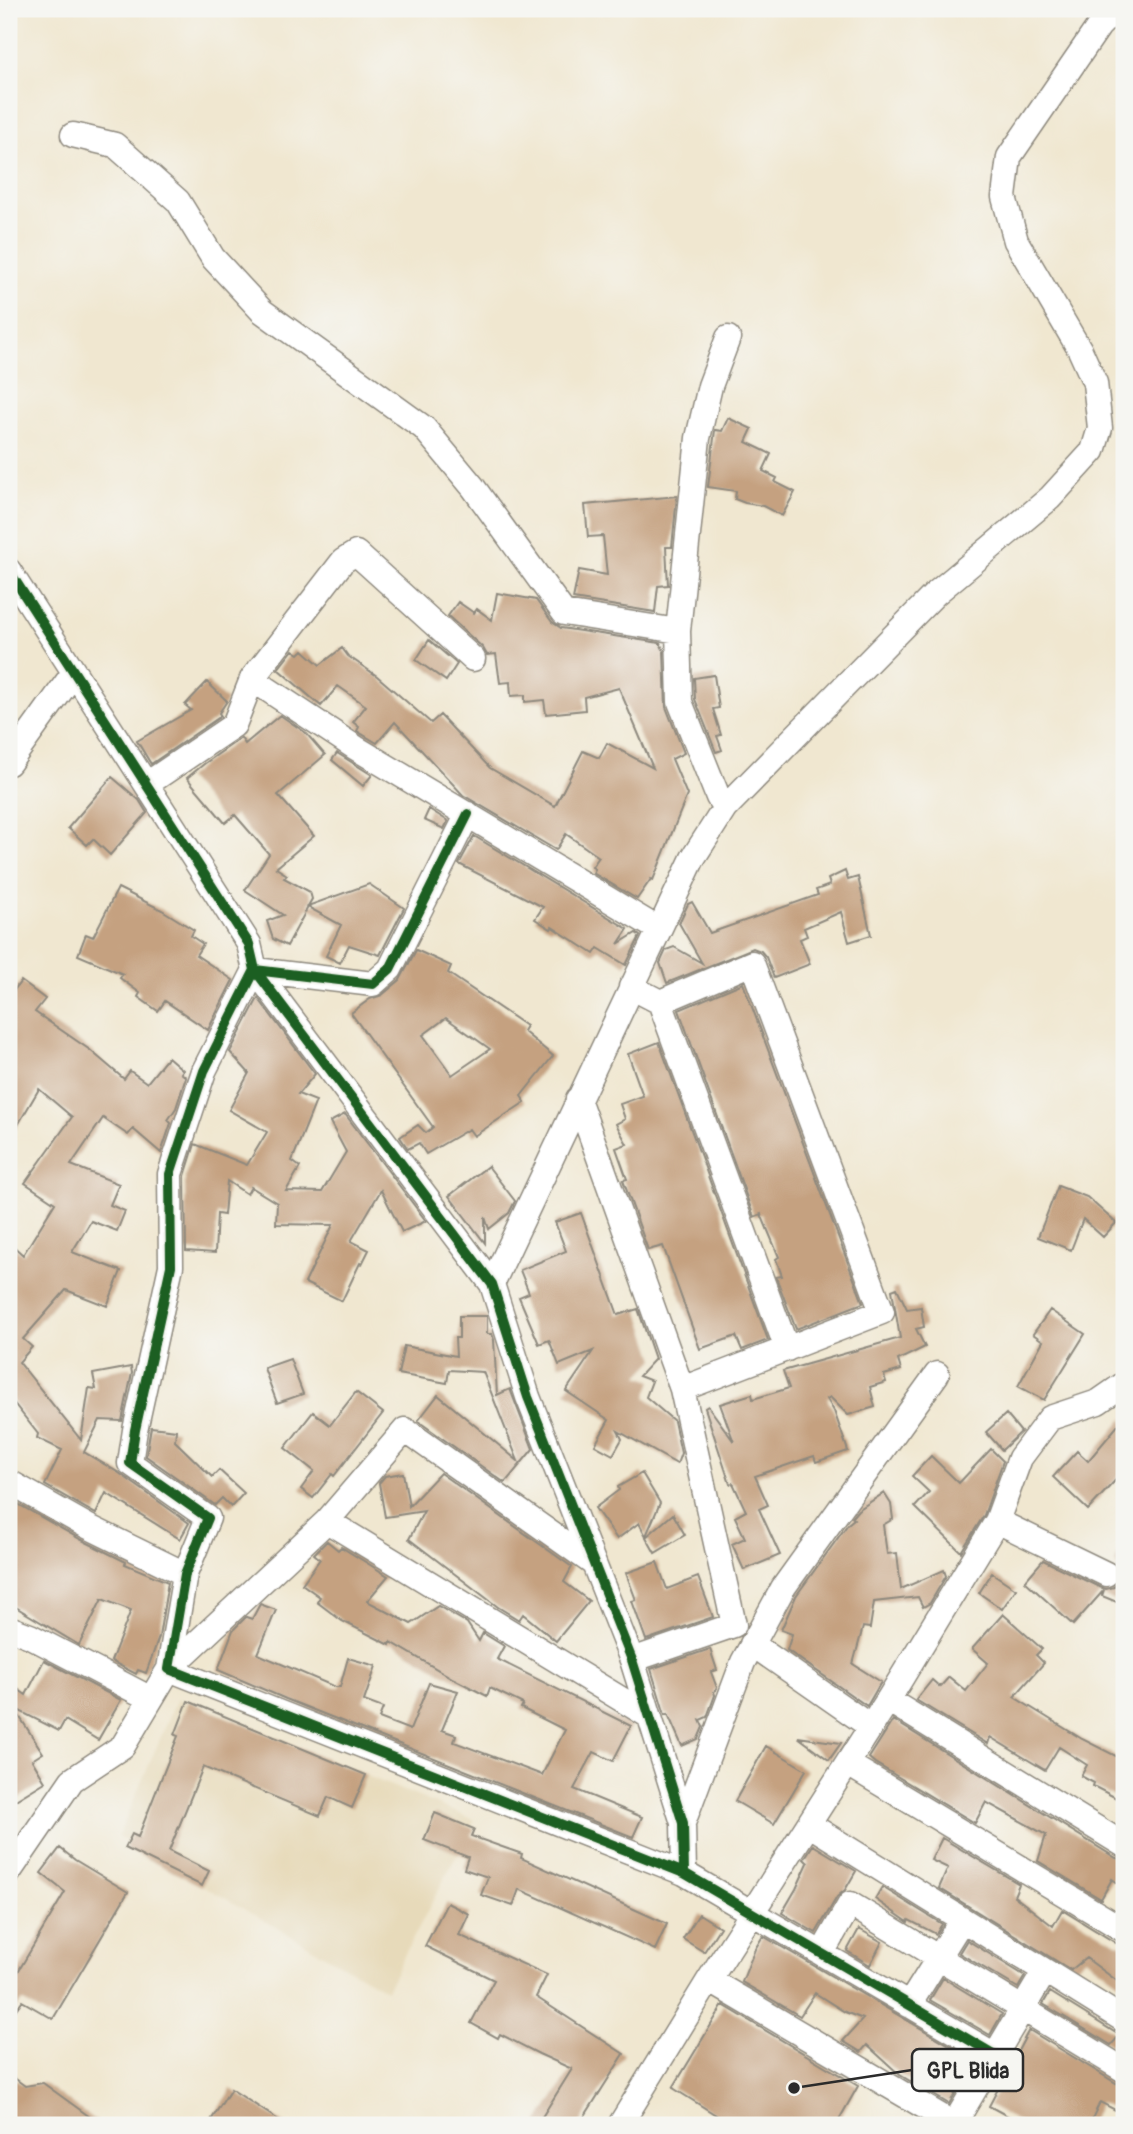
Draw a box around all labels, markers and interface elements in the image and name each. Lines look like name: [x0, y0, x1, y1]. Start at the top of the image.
callout: GPL Blida: [912, 2049, 1023, 2091]
text: GPL Blida: [927, 2058, 1010, 2085]

